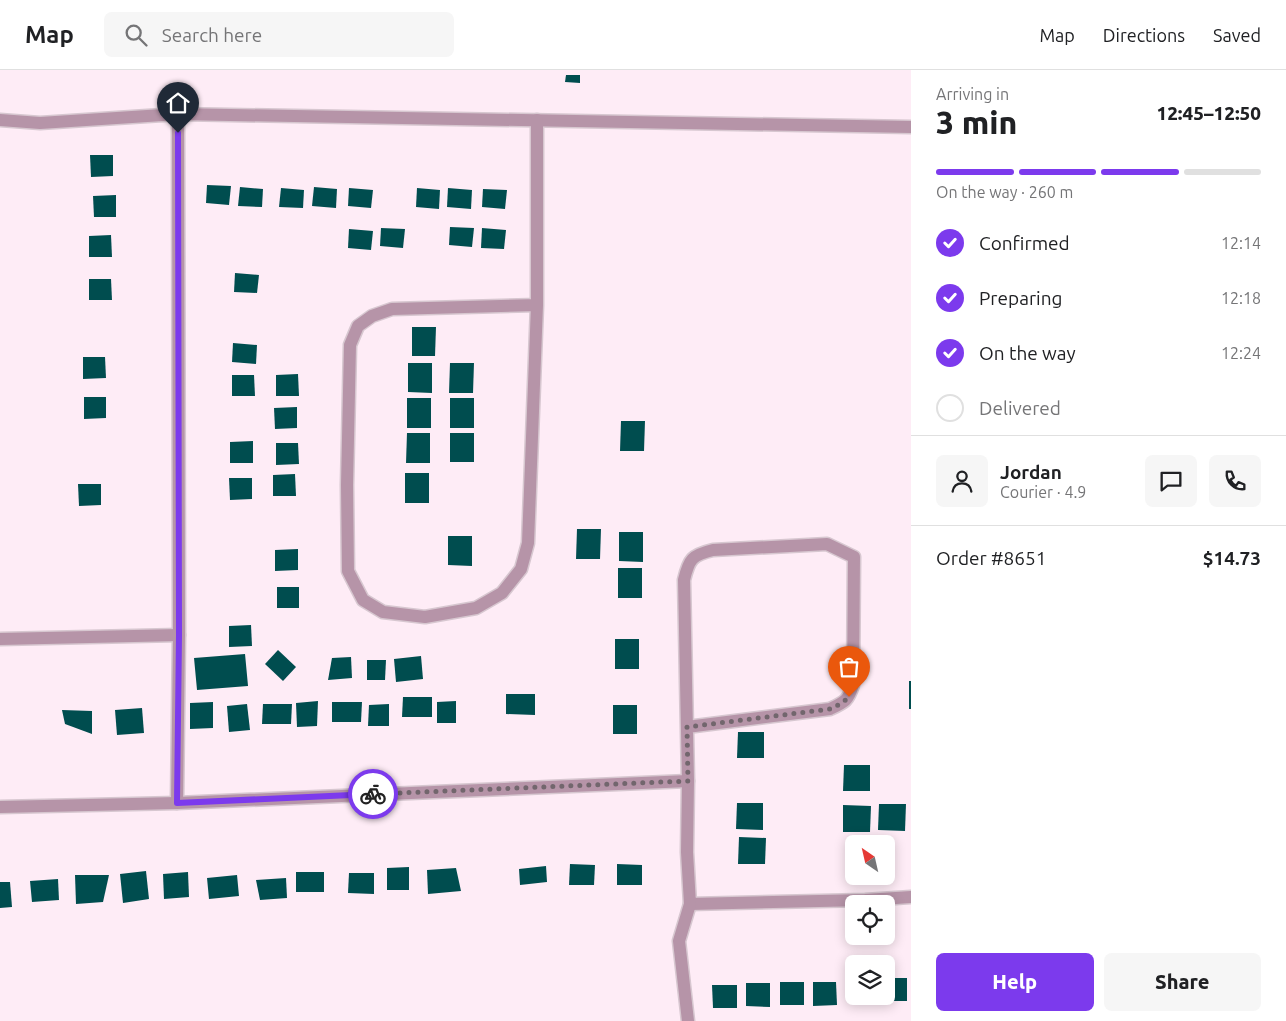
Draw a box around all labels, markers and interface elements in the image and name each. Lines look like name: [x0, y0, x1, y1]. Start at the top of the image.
search box: [104, 12, 454, 57]
text: Map: [25, 21, 74, 48]
icon: search: [122, 21, 150, 49]
text: Search here: [162, 24, 262, 46]
text: Map: [1039, 25, 1075, 45]
text: Directions: [1103, 25, 1185, 45]
text: Saved: [1213, 25, 1261, 45]
pin: [157, 82, 199, 133]
text: Arriving in: [936, 85, 1009, 103]
icon: home: [164, 89, 192, 117]
text: 12:45–12:50: [1156, 102, 1261, 124]
text: 3 min: [936, 104, 1017, 140]
text: On the way · 260 m: [936, 183, 1073, 201]
icon: check: [936, 229, 964, 257]
text: Confirmed: [979, 232, 1070, 254]
text: 12:14: [1221, 234, 1261, 252]
icon: check: [936, 284, 964, 312]
text: Preparing: [979, 287, 1063, 309]
text: 12:18: [1221, 289, 1261, 307]
icon: check: [936, 339, 964, 367]
text: On the way: [979, 342, 1076, 364]
text: 12:24: [1221, 344, 1261, 362]
text: Delivered: [979, 397, 1061, 419]
button: person: [936, 455, 988, 507]
button: chat: [1145, 455, 1197, 507]
button: phone: [1209, 455, 1261, 507]
text: Jordan: [1000, 461, 1062, 483]
text: Courier · 4.9: [1000, 483, 1086, 501]
text: Order #8651: [936, 547, 1046, 569]
text: $14.73: [1203, 547, 1261, 569]
pin: [828, 646, 870, 697]
icon: bag: [835, 653, 863, 681]
courier: [348, 769, 398, 819]
icon: bike: [359, 780, 387, 808]
north arrow: [845, 835, 895, 885]
map controls: [845, 835, 895, 1005]
button: locate: [845, 895, 895, 945]
button: Help: [936, 953, 1094, 1011]
button: Share: [1104, 953, 1261, 1011]
button: layers: [845, 955, 895, 1005]

